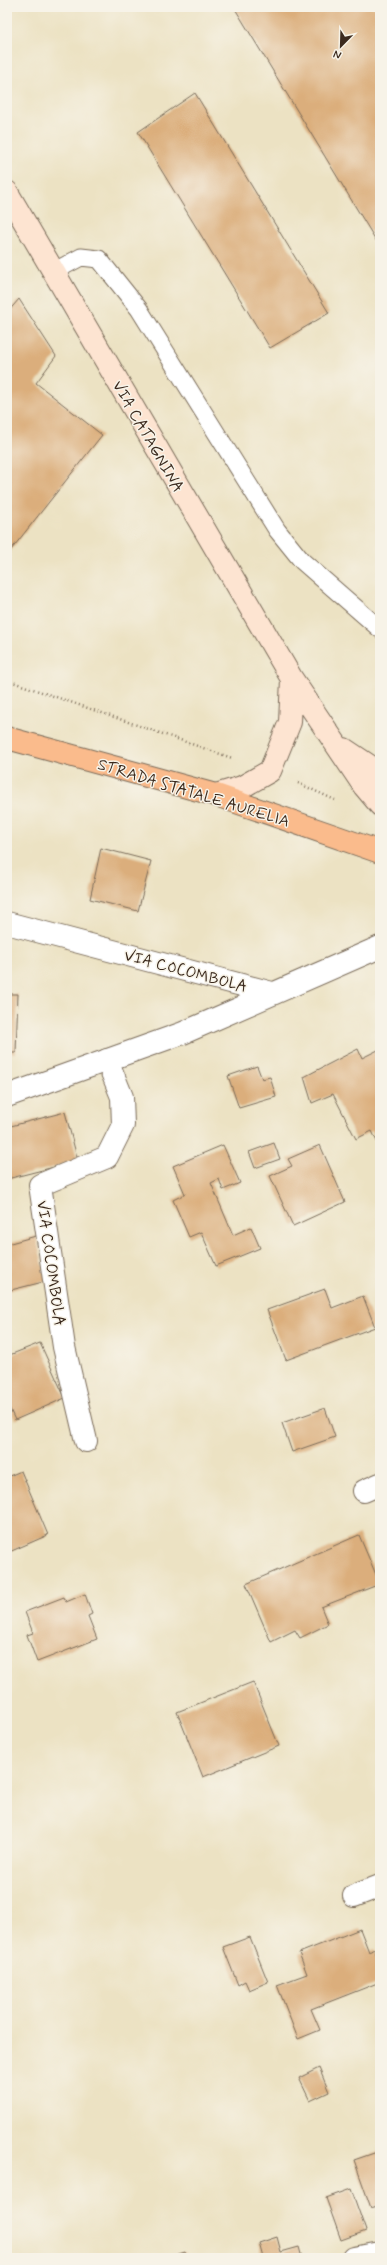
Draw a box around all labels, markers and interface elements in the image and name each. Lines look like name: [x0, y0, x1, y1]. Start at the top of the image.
north arrow: [321, 26, 361, 66]
text: N: [331, 46, 344, 62]
street label: VIA CATAGNINA: [107, 377, 188, 496]
street label: STRADA STATALE AURELIA: [95, 754, 292, 833]
street label: VIA COCOMBOLA: [122, 945, 249, 998]
street label: VIA COCOMBOLA: [31, 1199, 70, 1327]

